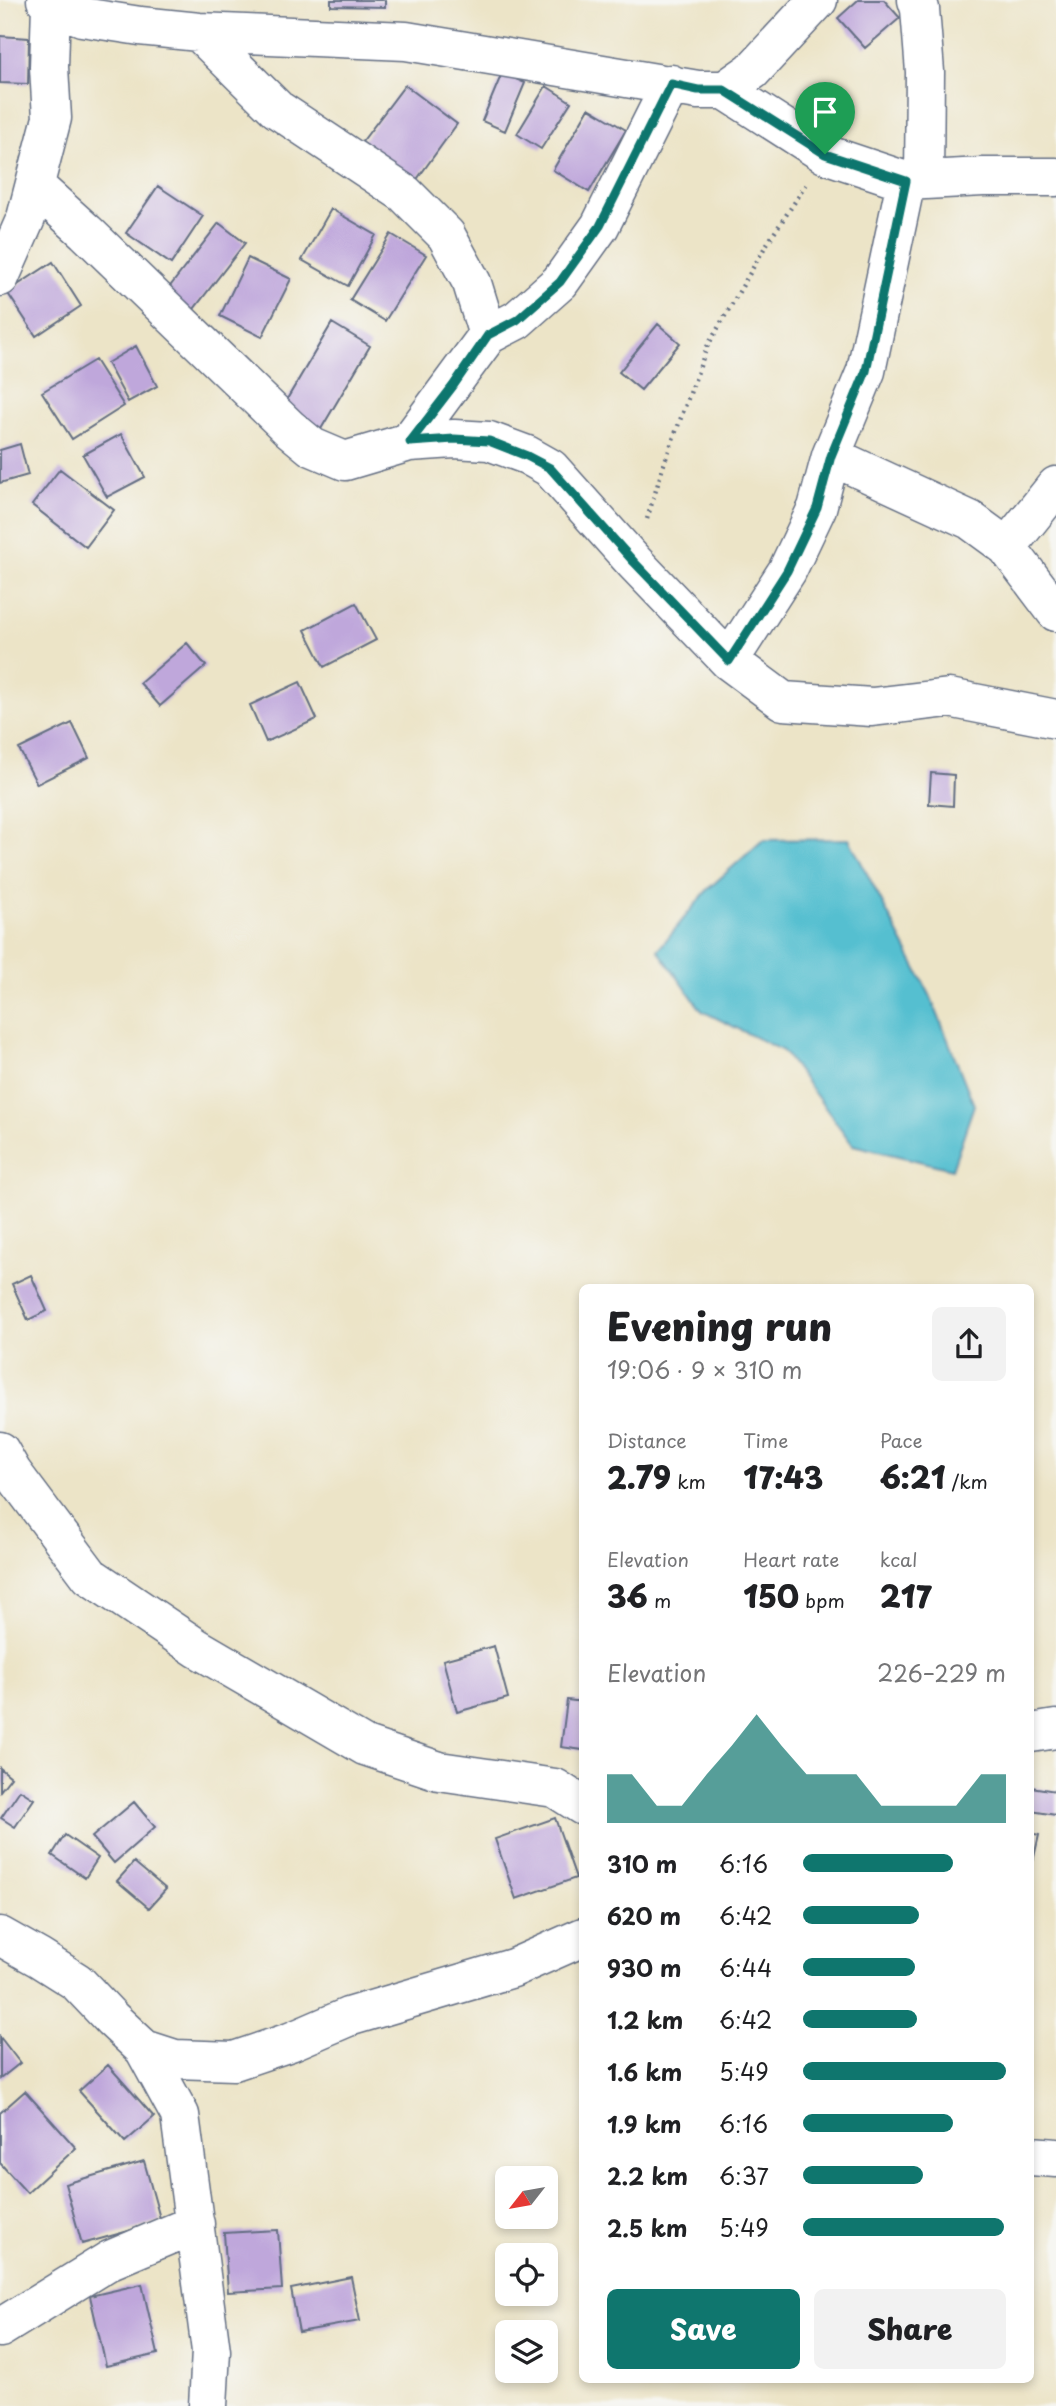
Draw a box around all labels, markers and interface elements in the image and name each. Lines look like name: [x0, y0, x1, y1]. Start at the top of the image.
pin: [795, 82, 855, 154]
icon: arrive: [806, 93, 844, 131]
text: Evening run: [607, 1297, 832, 1354]
button: share: [932, 1307, 1006, 1381]
text: 19:06 · 9 × 310 m: [607, 1352, 802, 1387]
text: Distance: [607, 1426, 687, 1454]
text: Time: [743, 1426, 788, 1454]
text: Pace: [880, 1426, 923, 1454]
text: 2.79: [607, 1454, 671, 1499]
text: 17:43: [743, 1454, 823, 1499]
text: 6:21: [880, 1454, 945, 1499]
text: km: [671, 1467, 706, 1495]
text: /km: [945, 1467, 988, 1495]
text: Elevation: [607, 1545, 689, 1573]
text: Heart rate: [743, 1545, 839, 1573]
text: kcal: [880, 1545, 918, 1573]
text: 36: [607, 1573, 648, 1618]
text: 150: [743, 1573, 799, 1618]
text: 217: [880, 1573, 932, 1618]
text: m: [648, 1586, 671, 1614]
text: bpm: [799, 1586, 845, 1614]
text: Elevation: [607, 1655, 706, 1690]
text: 226–229 m: [877, 1655, 1006, 1690]
text: 310 m: [607, 1846, 677, 1881]
text: 6:16: [719, 1846, 768, 1881]
text: 620 m: [607, 1898, 681, 1933]
text: 6:42: [719, 1898, 772, 1933]
text: 930 m: [607, 1950, 682, 1985]
text: 6:44: [719, 1950, 772, 1985]
text: 1.2 km: [607, 2002, 683, 2037]
text: 6:42: [719, 2002, 772, 2037]
text: 1.6 km: [607, 2054, 682, 2089]
text: 5:49: [719, 2054, 769, 2089]
text: 1.9 km: [607, 2106, 681, 2141]
text: 6:16: [719, 2106, 768, 2141]
text: 2.2 km: [607, 2158, 688, 2193]
text: 6:37: [719, 2158, 769, 2193]
north arrow: [495, 2166, 558, 2230]
map controls: [495, 2166, 558, 2383]
text: 2.5 km: [607, 2210, 687, 2245]
text: 5:49: [719, 2210, 769, 2245]
button: locate: [495, 2243, 558, 2306]
button: Save: [607, 2289, 800, 2369]
button: Share: [814, 2289, 1006, 2369]
button: layers: [495, 2320, 558, 2383]

